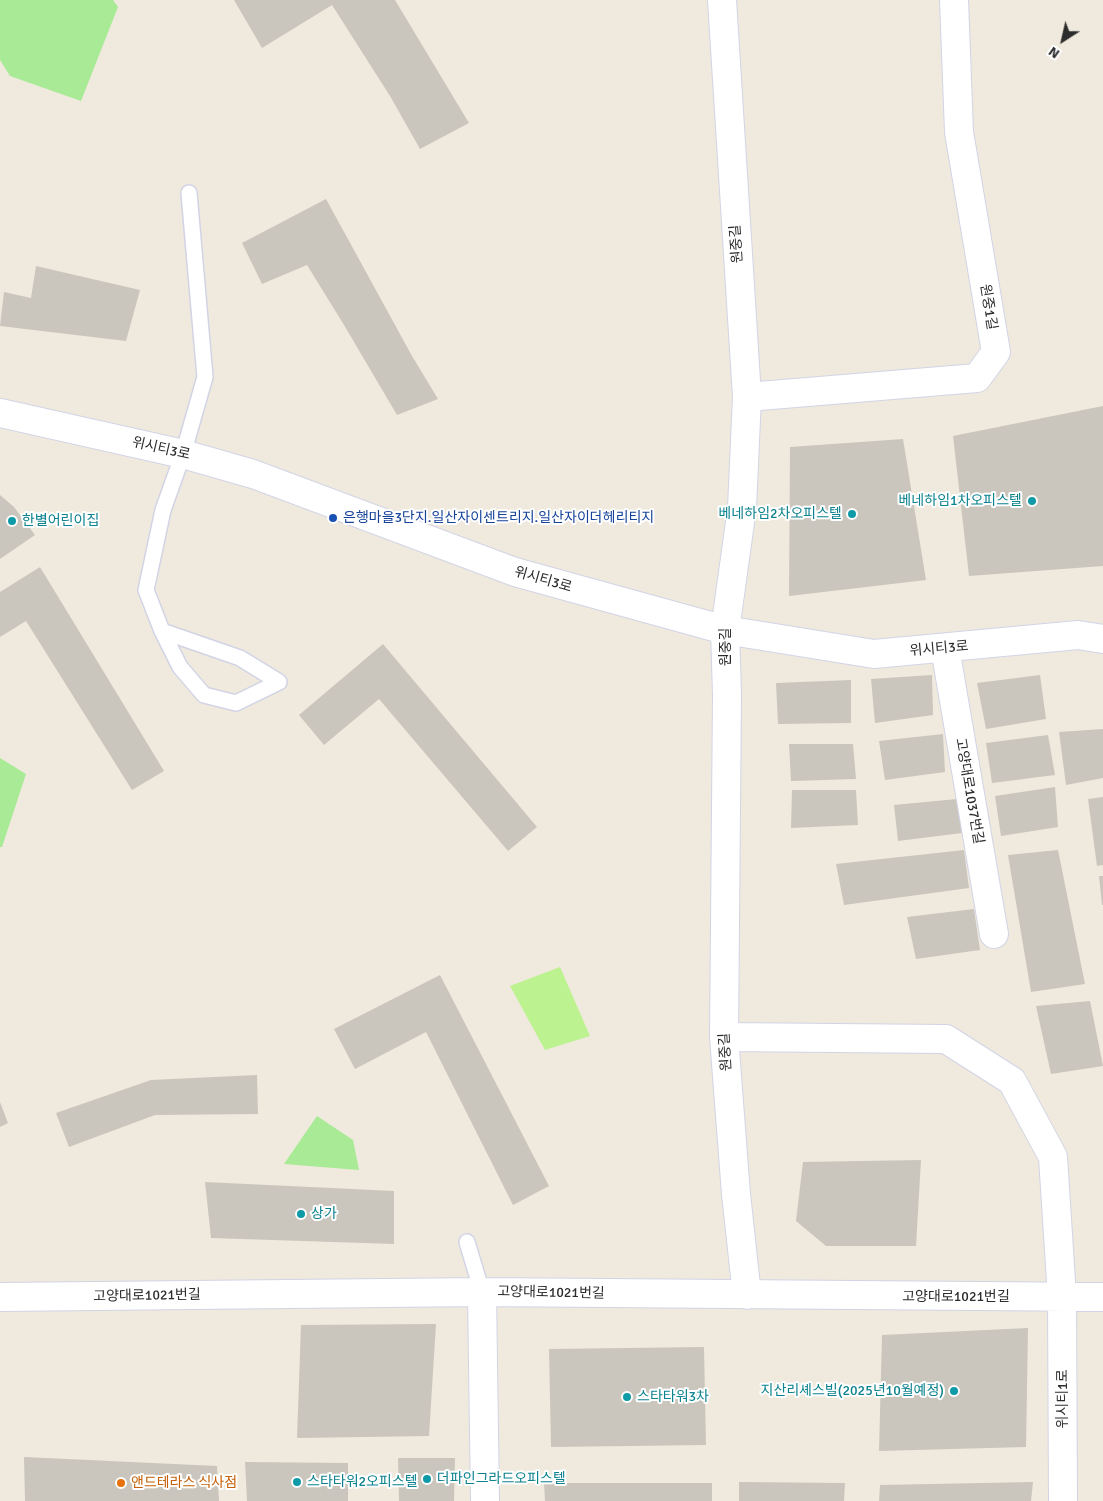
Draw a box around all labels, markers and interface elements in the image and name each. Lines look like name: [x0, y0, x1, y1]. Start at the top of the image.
north arrow: [1038, 15, 1088, 65]
text: N: [1045, 43, 1063, 62]
street label: 원중길: [727, 224, 747, 264]
street label: 원중1길: [976, 283, 1000, 331]
street label: 위시티3로: [130, 434, 192, 464]
place label: 베네하임1차오피스텔: [899, 493, 1022, 509]
marker: 베네하임1차오피스텔: [1026, 495, 1038, 507]
place label: 베네하임2차오피스텔: [719, 506, 842, 522]
marker: 베네하임2차오피스텔: [846, 508, 858, 520]
place label: 은행마을3단지.일산자이센트리지.일산자이더헤리티지: [343, 510, 654, 526]
marker: 은행마을3단지.일산자이센트리지.일산자이더헤리티지: [327, 512, 339, 524]
place label: 한별어린이집: [22, 513, 99, 529]
marker: 한별어린이집: [6, 515, 18, 527]
street label: 위시티3로: [512, 564, 574, 596]
street label: 원중길: [718, 628, 734, 666]
street label: 위시티3로: [909, 638, 969, 660]
street label: 고양대로1037번길: [951, 737, 987, 845]
street label: 원중길: [717, 1032, 735, 1072]
place label: 상가: [311, 1206, 337, 1222]
marker: 상가: [295, 1208, 307, 1220]
street label: 고양대로1021번길: [497, 1284, 605, 1302]
street label: 고양대로1021번길: [93, 1287, 201, 1305]
street label: 고양대로1021번길: [902, 1289, 1010, 1305]
street label: 위시티1로: [1055, 1369, 1071, 1429]
place label: 지산리셰스빌(2025년10월예정): [761, 1383, 944, 1399]
marker: 지산리셰스빌(2025년10월예정): [948, 1385, 960, 1397]
place label: 스타타워3차: [637, 1389, 709, 1405]
marker: 스타타워3차: [621, 1391, 633, 1403]
place label: 더파인그라드오피스텔: [437, 1471, 566, 1487]
marker: 더파인그라드오피스텔: [421, 1473, 433, 1485]
place label: 스타타워2오피스텔: [307, 1474, 418, 1490]
place label: 앤드테라스 식사점: [131, 1475, 237, 1491]
marker: 스타타워2오피스텔: [291, 1476, 303, 1488]
marker: 앤드테라스 식사점: [115, 1477, 127, 1489]

